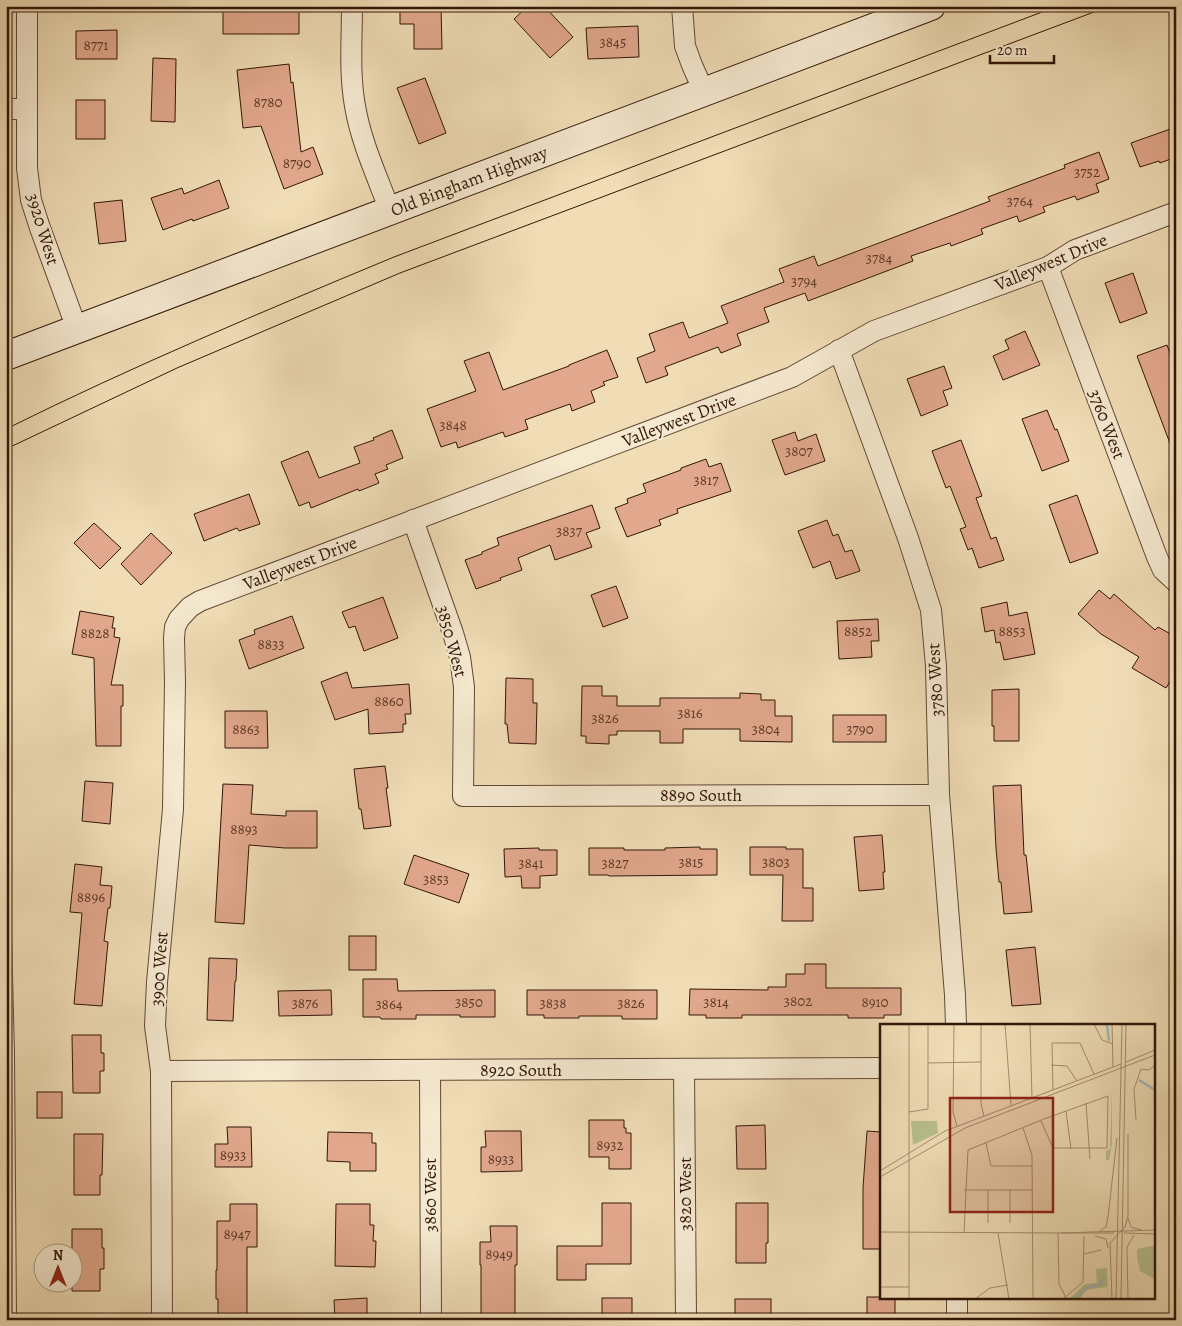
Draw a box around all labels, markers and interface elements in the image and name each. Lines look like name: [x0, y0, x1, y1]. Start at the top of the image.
house number: 3845: [600, 32, 626, 52]
scale bar: [990, 32, 1053, 64]
house number: 8771: [83, 35, 109, 55]
text: 20 m: [997, 40, 1028, 60]
house number: 8780: [254, 92, 282, 112]
street label: Old Bingham Highway: [387, 140, 552, 222]
house number: 8790: [283, 153, 311, 173]
house number: 3752: [1074, 162, 1100, 182]
street label: 3920 West: [21, 190, 65, 268]
house number: 3764: [1007, 191, 1033, 211]
street label: Valleywest Drive: [990, 227, 1111, 297]
house number: 3784: [866, 248, 893, 268]
house number: 3794: [791, 271, 817, 291]
street label: 3760 West: [1083, 386, 1131, 463]
street label: Valleywest Drive: [618, 387, 740, 453]
house number: 3848: [439, 415, 467, 435]
house number: 3807: [785, 441, 814, 461]
house number: 3817: [694, 470, 719, 490]
house number: 3837: [556, 521, 583, 541]
street label: Valleywest Drive: [239, 530, 361, 596]
street label: 3850 West: [431, 602, 473, 680]
house number: 8852: [844, 621, 872, 641]
house number: 8853: [998, 621, 1026, 641]
house number: 8828: [81, 623, 109, 643]
house number: 8833: [257, 634, 285, 654]
street label: 3780 West: [921, 643, 949, 717]
house number: 8860: [374, 691, 404, 711]
house number: 3816: [677, 703, 703, 723]
house number: 3826: [591, 708, 619, 728]
house number: 8863: [232, 719, 260, 739]
house number: 3804: [752, 719, 780, 739]
house number: 3790: [846, 719, 874, 739]
street label: 8890 South: [660, 783, 743, 807]
house number: 8893: [230, 819, 258, 839]
house number: 3815: [678, 852, 704, 872]
house number: 3803: [762, 852, 790, 872]
house number: 3841: [518, 853, 544, 873]
house number: 3827: [602, 853, 629, 873]
house number: 3853: [423, 869, 449, 889]
house number: 8896: [77, 887, 105, 907]
street label: 3900 West: [144, 931, 174, 1007]
house number: 3802: [784, 991, 812, 1011]
house number: 3850: [455, 992, 483, 1012]
house number: 3814: [703, 992, 729, 1012]
house number: 8910: [861, 992, 889, 1012]
house number: 3876: [292, 993, 318, 1013]
house number: 3838: [539, 993, 567, 1013]
house number: 3826: [617, 993, 645, 1013]
house number: 3864: [375, 994, 403, 1014]
inset map: [880, 1024, 1154, 1298]
street label: 8920 South: [480, 1058, 562, 1082]
house number: 8932: [596, 1135, 624, 1155]
house number: 8933: [220, 1145, 246, 1165]
house number: 8933: [488, 1149, 514, 1169]
street label: 3820 West: [673, 1157, 697, 1231]
street label: 3860 West: [418, 1158, 442, 1232]
house number: 8947: [223, 1224, 251, 1244]
north arrow: [32, 1244, 82, 1294]
house number: 8949: [485, 1244, 513, 1264]
text: N: [53, 1246, 63, 1265]

